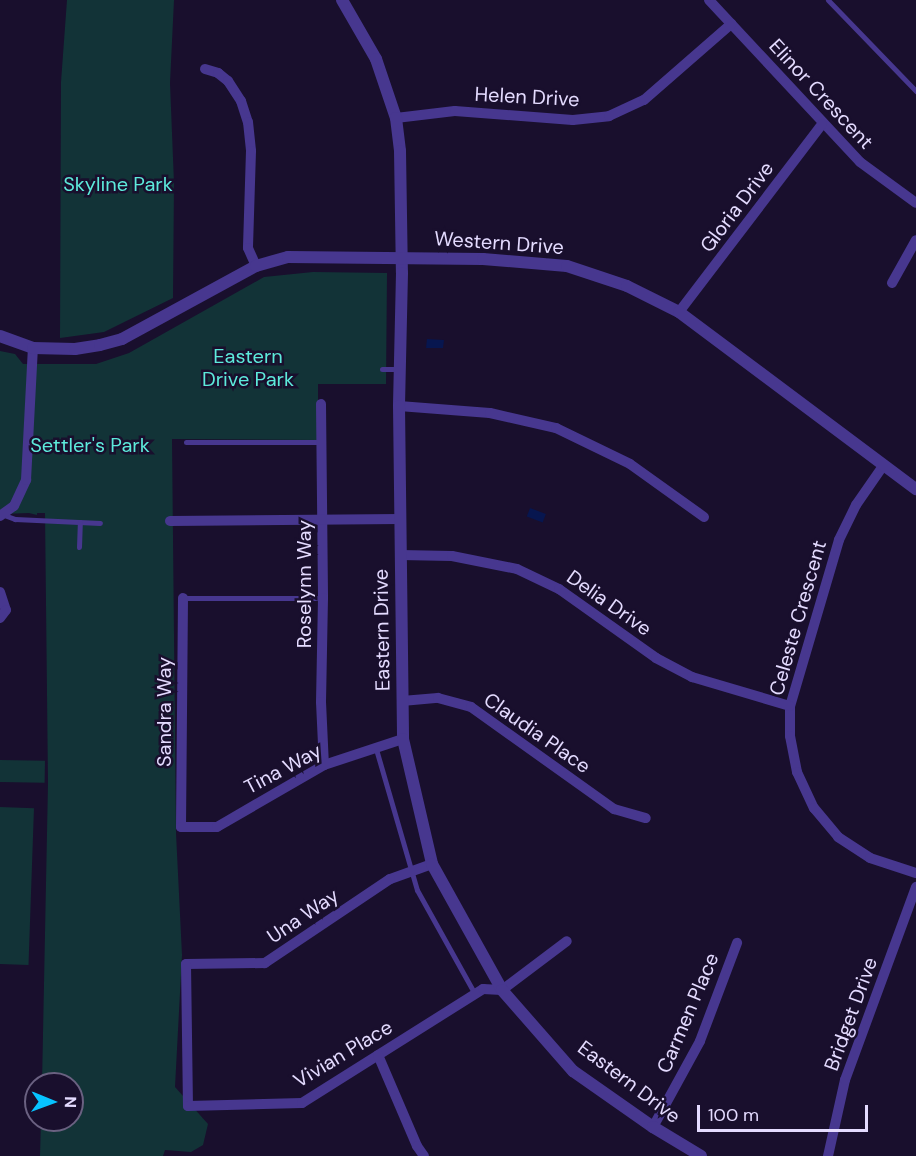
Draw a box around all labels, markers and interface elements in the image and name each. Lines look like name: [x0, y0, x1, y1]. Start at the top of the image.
street label: Elinor Crescent: [764, 34, 878, 154]
street label: Helen Drive: [474, 82, 580, 112]
street label: Gloria Drive: [695, 157, 779, 257]
park label: Skyline Park: [63, 172, 173, 196]
street label: Western Drive: [433, 227, 565, 259]
park label: Eastern Drive Park: [202, 345, 294, 392]
park label: Settler's Park: [30, 433, 150, 457]
street label: Roselynn Way: [292, 520, 316, 648]
street label: Celeste Crescent: [764, 538, 832, 698]
street label: Delia Drive: [562, 565, 656, 641]
street label: Eastern Drive: [369, 569, 395, 691]
street label: Sandra Way: [152, 657, 176, 767]
street label: Claudia Place: [479, 687, 595, 779]
street label: Tina Way: [240, 739, 326, 799]
street label: Una Way: [263, 883, 343, 949]
street label: Carmen Place: [652, 949, 724, 1077]
street label: Bridget Drive: [819, 954, 883, 1074]
street label: Vivian Place: [289, 1015, 397, 1093]
street label: Eastern Drive: [573, 1036, 685, 1128]
north arrow: [24, 1072, 84, 1132]
scale bar: [700, 1093, 871, 1131]
text: N: [60, 1096, 81, 1108]
text: 100 m: [708, 1103, 759, 1127]

